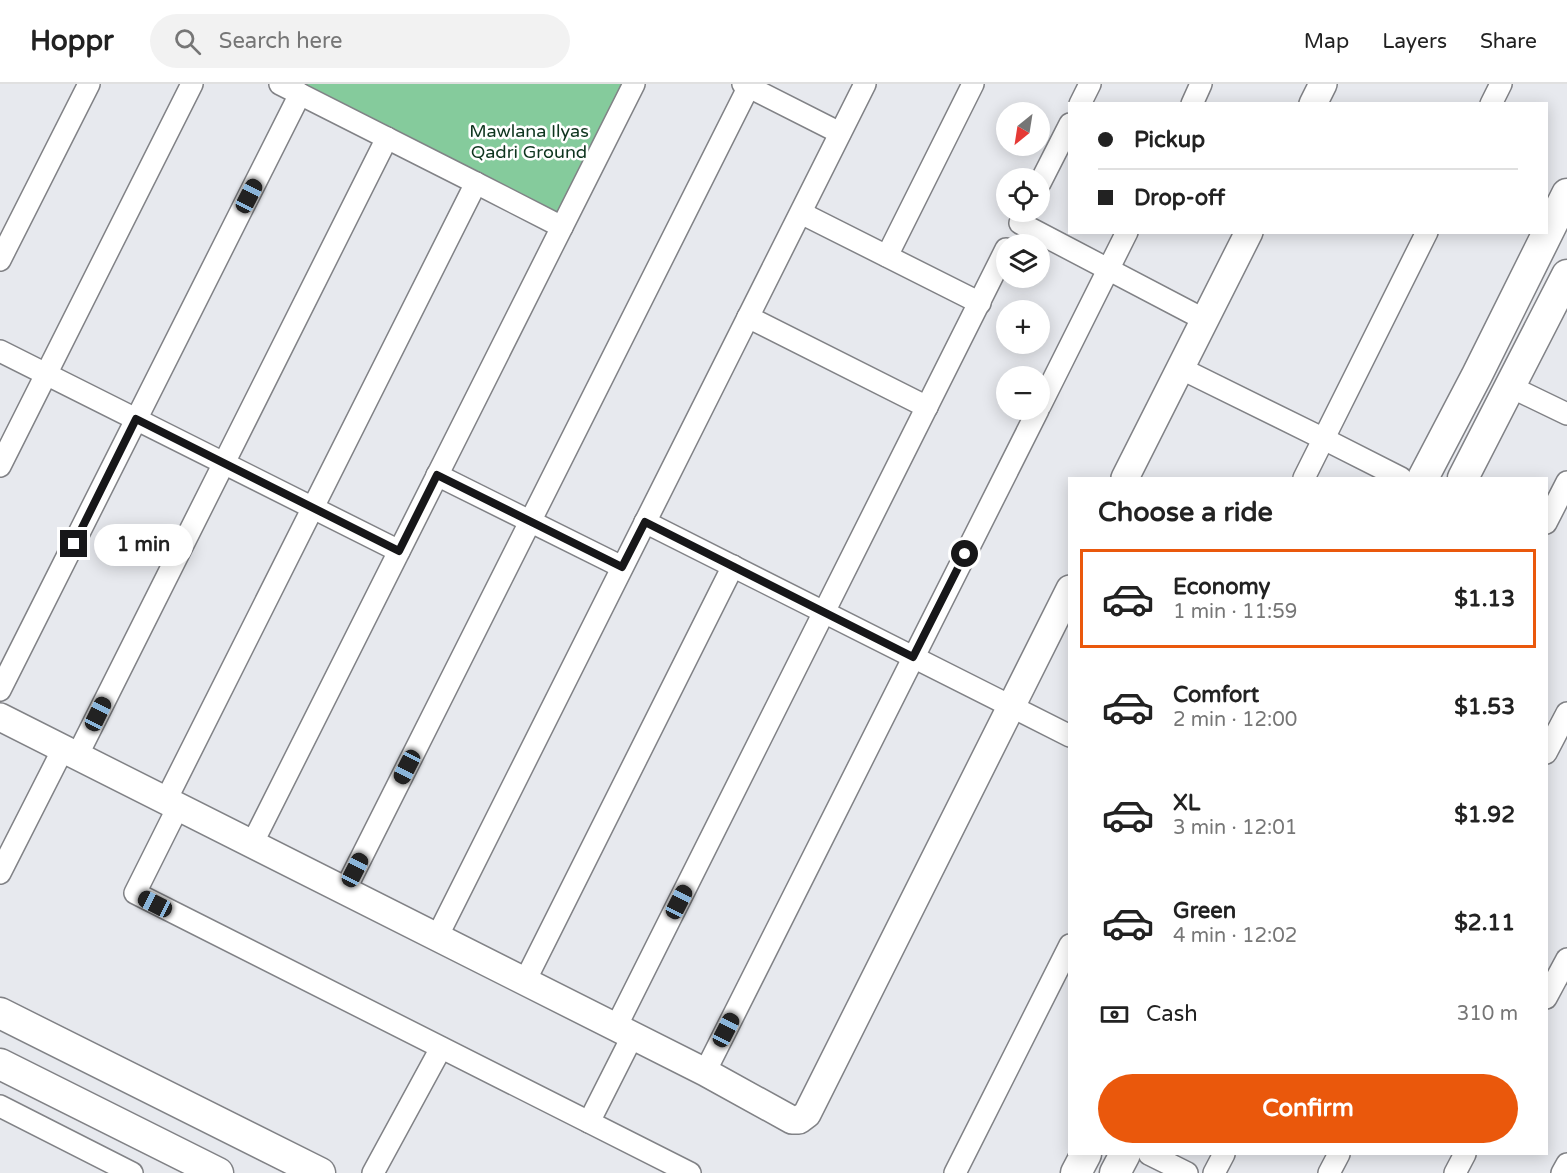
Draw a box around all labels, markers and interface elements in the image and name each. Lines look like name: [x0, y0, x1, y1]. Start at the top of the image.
search box: [150, 14, 570, 68]
text: Hoppr: [30, 24, 114, 58]
icon: search: [171, 25, 204, 58]
text: Search here: [219, 28, 343, 54]
text: Map: [1304, 29, 1349, 54]
text: Layers: [1382, 29, 1447, 54]
text: Share: [1480, 29, 1537, 54]
north arrow: [996, 102, 1050, 156]
map controls: [996, 102, 1050, 420]
park label: Mawlana Ilyas Qadri Ground: [469, 120, 589, 163]
text: Pickup: [1134, 127, 1205, 153]
button: locate: [996, 168, 1050, 222]
car: [233, 176, 265, 216]
text: Drop-off: [1134, 185, 1225, 211]
button: layers: [996, 234, 1050, 288]
button: +: [996, 300, 1050, 354]
button: −: [996, 366, 1050, 420]
text: Choose a ride: [1098, 496, 1273, 529]
callout: 1 min: [95, 523, 194, 565]
route end: [60, 530, 87, 557]
text: 1 min: [117, 533, 170, 557]
route start: [951, 540, 978, 567]
icon: car: [1101, 572, 1155, 626]
text: Economy: [1173, 574, 1270, 600]
text: $1.13: [1454, 586, 1515, 612]
text: 1 min · 11:59: [1173, 600, 1297, 624]
icon: car: [1101, 680, 1155, 734]
text: Comfort: [1173, 682, 1259, 708]
car: [82, 694, 114, 734]
text: $1.53: [1454, 694, 1515, 720]
text: 2 min · 12:00: [1173, 708, 1297, 732]
car: [391, 747, 423, 787]
icon: car: [1101, 788, 1155, 842]
text: XL: [1173, 790, 1200, 816]
text: $1.92: [1454, 802, 1515, 828]
text: 3 min · 12:01: [1173, 816, 1297, 840]
car: [339, 850, 371, 890]
car: [663, 882, 695, 922]
car: [135, 888, 175, 920]
icon: car: [1101, 896, 1155, 950]
text: Green: [1173, 898, 1236, 924]
text: $2.11: [1454, 910, 1515, 936]
text: 4 min · 12:02: [1173, 924, 1297, 948]
icon: cash: [1098, 998, 1131, 1031]
text: Cash: [1146, 1001, 1198, 1027]
text: 310 m: [1457, 1002, 1518, 1026]
car: [710, 1010, 742, 1050]
button: Confirm: [1098, 1074, 1518, 1143]

